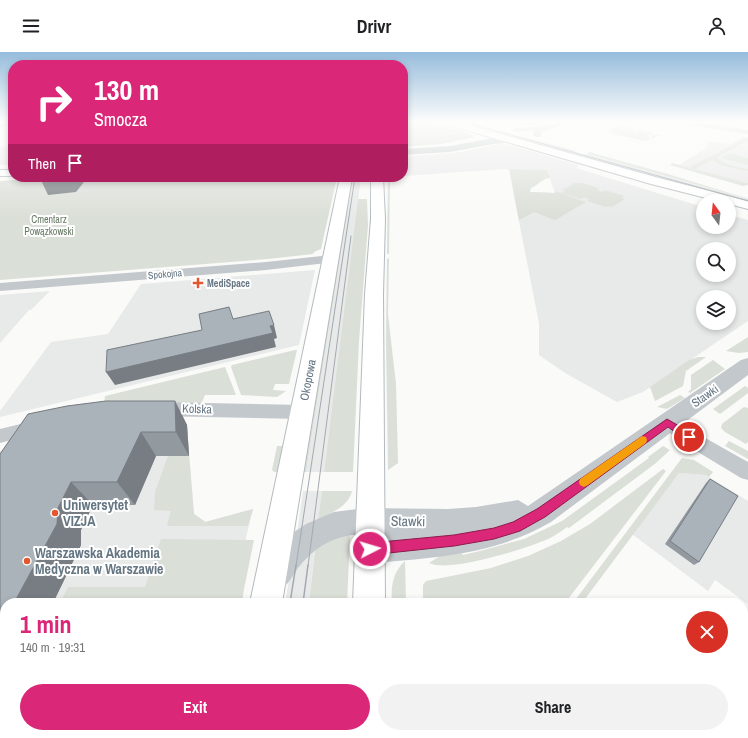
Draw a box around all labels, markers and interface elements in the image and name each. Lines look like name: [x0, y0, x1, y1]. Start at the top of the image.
text: Drivr: [357, 14, 391, 39]
icon: menu: [20, 15, 42, 37]
icon: person: [706, 15, 728, 37]
text: 130 m: [94, 71, 159, 109]
icon: right: [28, 76, 80, 128]
text: Smocza: [94, 107, 147, 132]
icon: arrive: [64, 152, 86, 174]
text: Then: [28, 153, 56, 174]
north arrow: [696, 194, 736, 234]
map controls: [696, 194, 736, 330]
park label: Cmentarz Powązkowski: [24, 213, 74, 238]
button: search: [696, 242, 736, 282]
street label: Spokojna: [147, 266, 183, 282]
marker: MediSpace: [192, 277, 204, 289]
place label: MediSpace: [207, 277, 250, 290]
button: layers: [696, 290, 736, 330]
street label: Okopowa: [296, 358, 320, 402]
street label: Stawki: [688, 381, 722, 411]
street label: Kolska: [182, 400, 213, 418]
pin: [672, 420, 706, 454]
icon: arrive: [678, 426, 700, 448]
place label: Uniwersytet VIZJA: [63, 496, 128, 530]
marker: Uniwersytet VIZJA: [50, 508, 60, 518]
street label: Stawki: [391, 512, 425, 530]
position arrow: [349, 528, 391, 570]
place label: Warszawska Akademia Medyczna w Warszawie: [35, 544, 163, 578]
marker: Warszawska Akademia Medyczna w Warszawie: [22, 556, 32, 566]
text: 1 min: [20, 608, 71, 640]
button: close: [686, 611, 728, 653]
text: 140 m · 19:31: [20, 639, 85, 656]
button: Exit: [20, 684, 370, 730]
button: Share: [378, 684, 728, 730]

